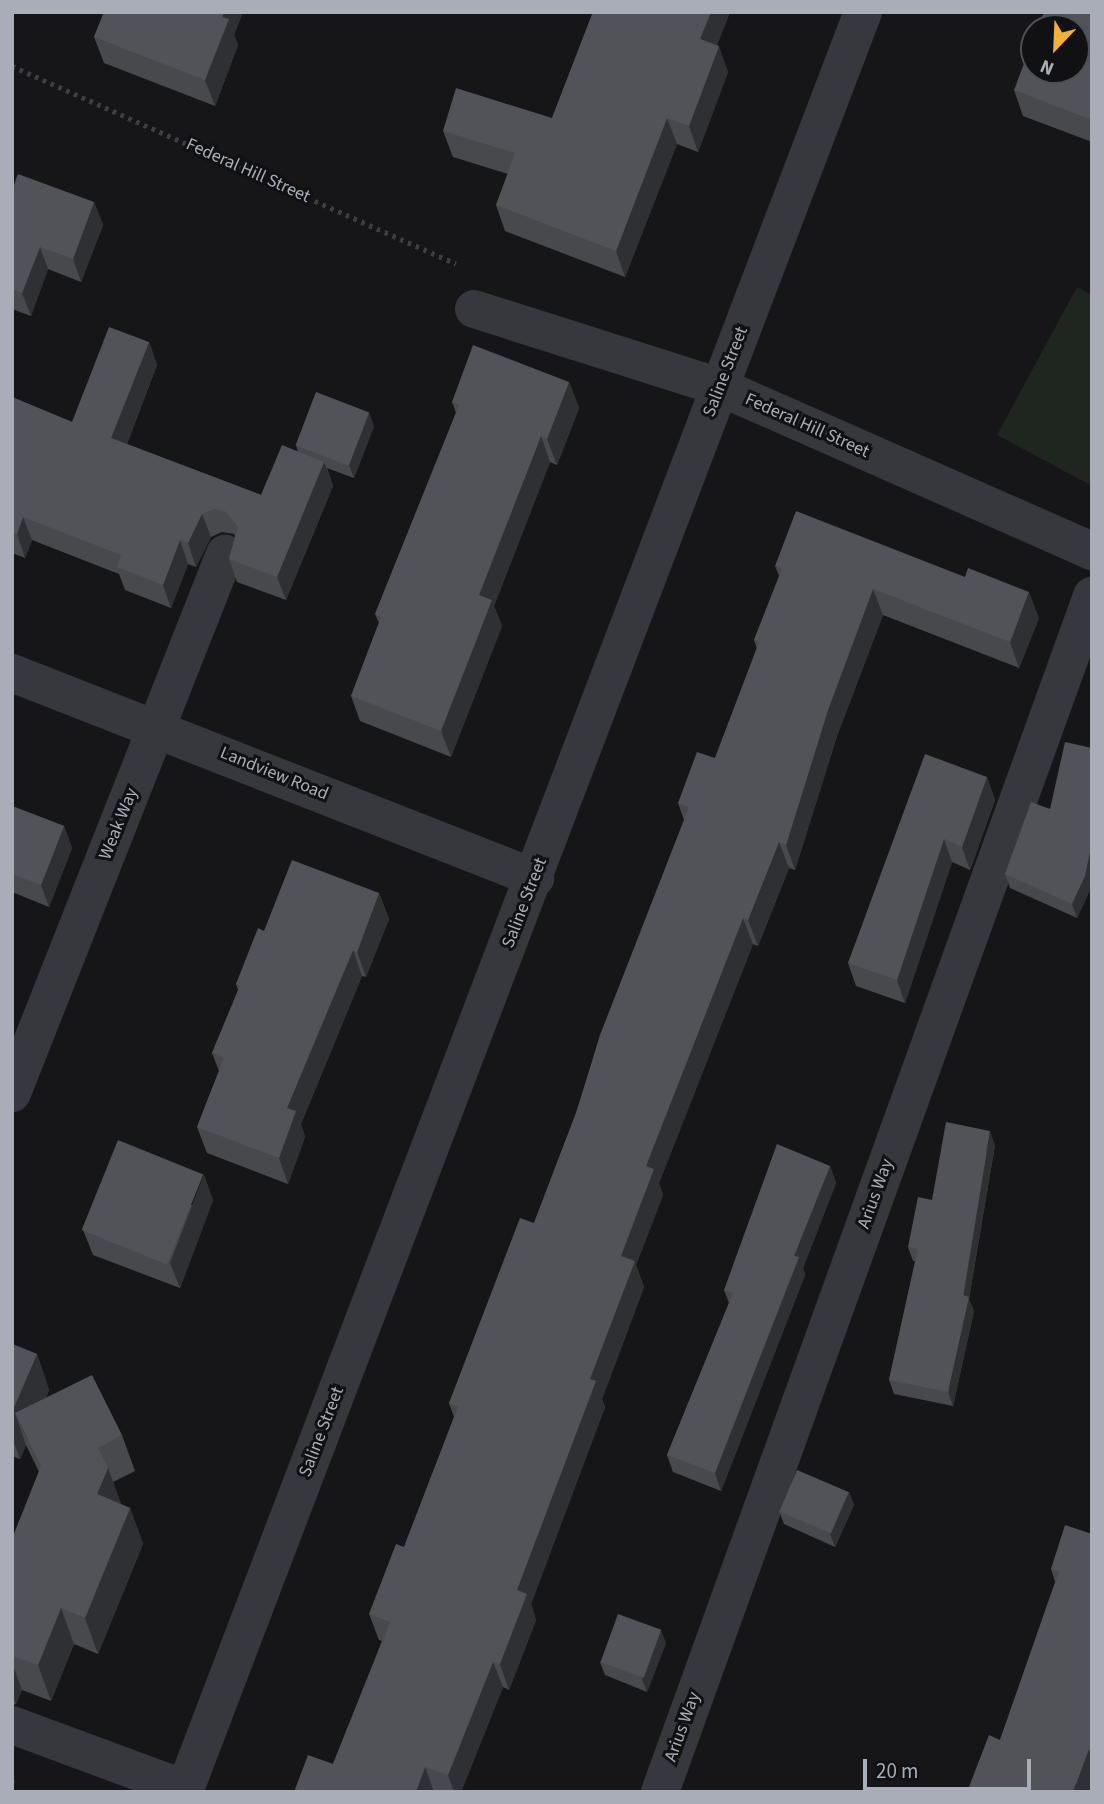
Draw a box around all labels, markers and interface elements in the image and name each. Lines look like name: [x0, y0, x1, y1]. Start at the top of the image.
north arrow: [1020, 14, 1090, 84]
text: N: [1036, 52, 1058, 82]
street label: Federal Hill Street: [183, 134, 313, 208]
street label: Saline Street: [699, 324, 753, 420]
street label: Federal Hill Street: [742, 389, 872, 463]
street label: Landview Road: [217, 743, 331, 805]
street label: Weak Way: [95, 785, 143, 863]
street label: Saline Street: [498, 855, 552, 951]
street label: Arius Way: [853, 1156, 899, 1232]
street label: Saline Street: [295, 1384, 349, 1480]
street label: Arius Way: [660, 1689, 706, 1765]
scale bar: [866, 1744, 1034, 1788]
text: 20 m: [876, 1756, 918, 1786]

